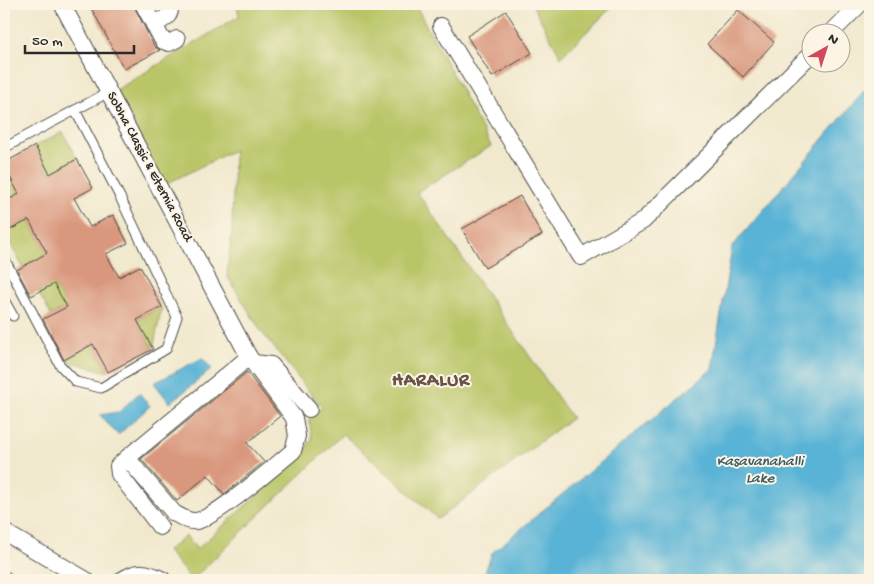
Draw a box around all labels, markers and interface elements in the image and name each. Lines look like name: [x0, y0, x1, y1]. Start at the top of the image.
scale bar: [25, 22, 134, 54]
north arrow: [802, 22, 852, 72]
text: N: [824, 30, 842, 49]
text: 50 m: [32, 33, 63, 51]
street label: Sobha Classic & Eternia Road: [102, 89, 197, 246]
district label: HARALUR: [392, 370, 470, 393]
water label: Kasavanahalli Lake: [716, 453, 805, 488]

